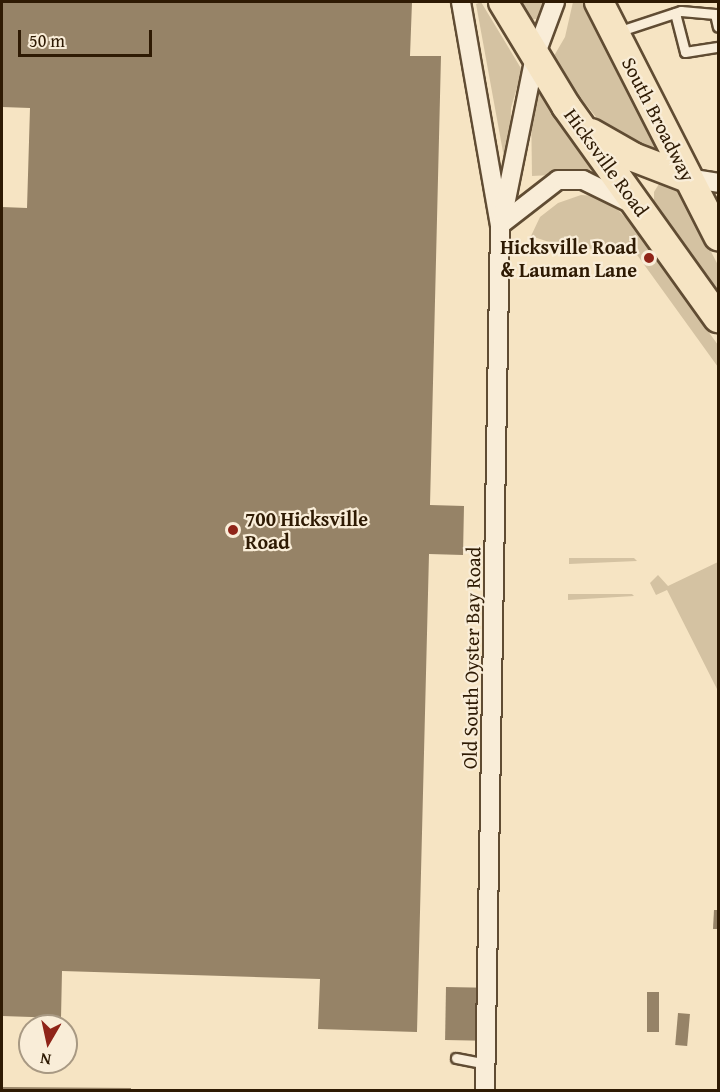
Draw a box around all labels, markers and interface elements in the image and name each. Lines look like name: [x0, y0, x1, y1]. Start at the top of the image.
scale bar: [21, 18, 154, 56]
text: 50 m: [29, 27, 65, 54]
street label: South Broadway: [617, 53, 701, 185]
street label: Hicksville Road: [560, 103, 654, 221]
place label: Hicksville Road & Lauman Lane: [500, 234, 637, 281]
marker: Hicksville Road & Lauman Lane: [642, 251, 656, 265]
place label: 700 Hicksville Road: [245, 506, 368, 553]
marker: 700 Hicksville Road: [226, 523, 240, 537]
street label: Old South Oyster Bay Road: [457, 547, 485, 769]
north arrow: [18, 1014, 78, 1074]
text: N: [38, 1047, 53, 1072]

